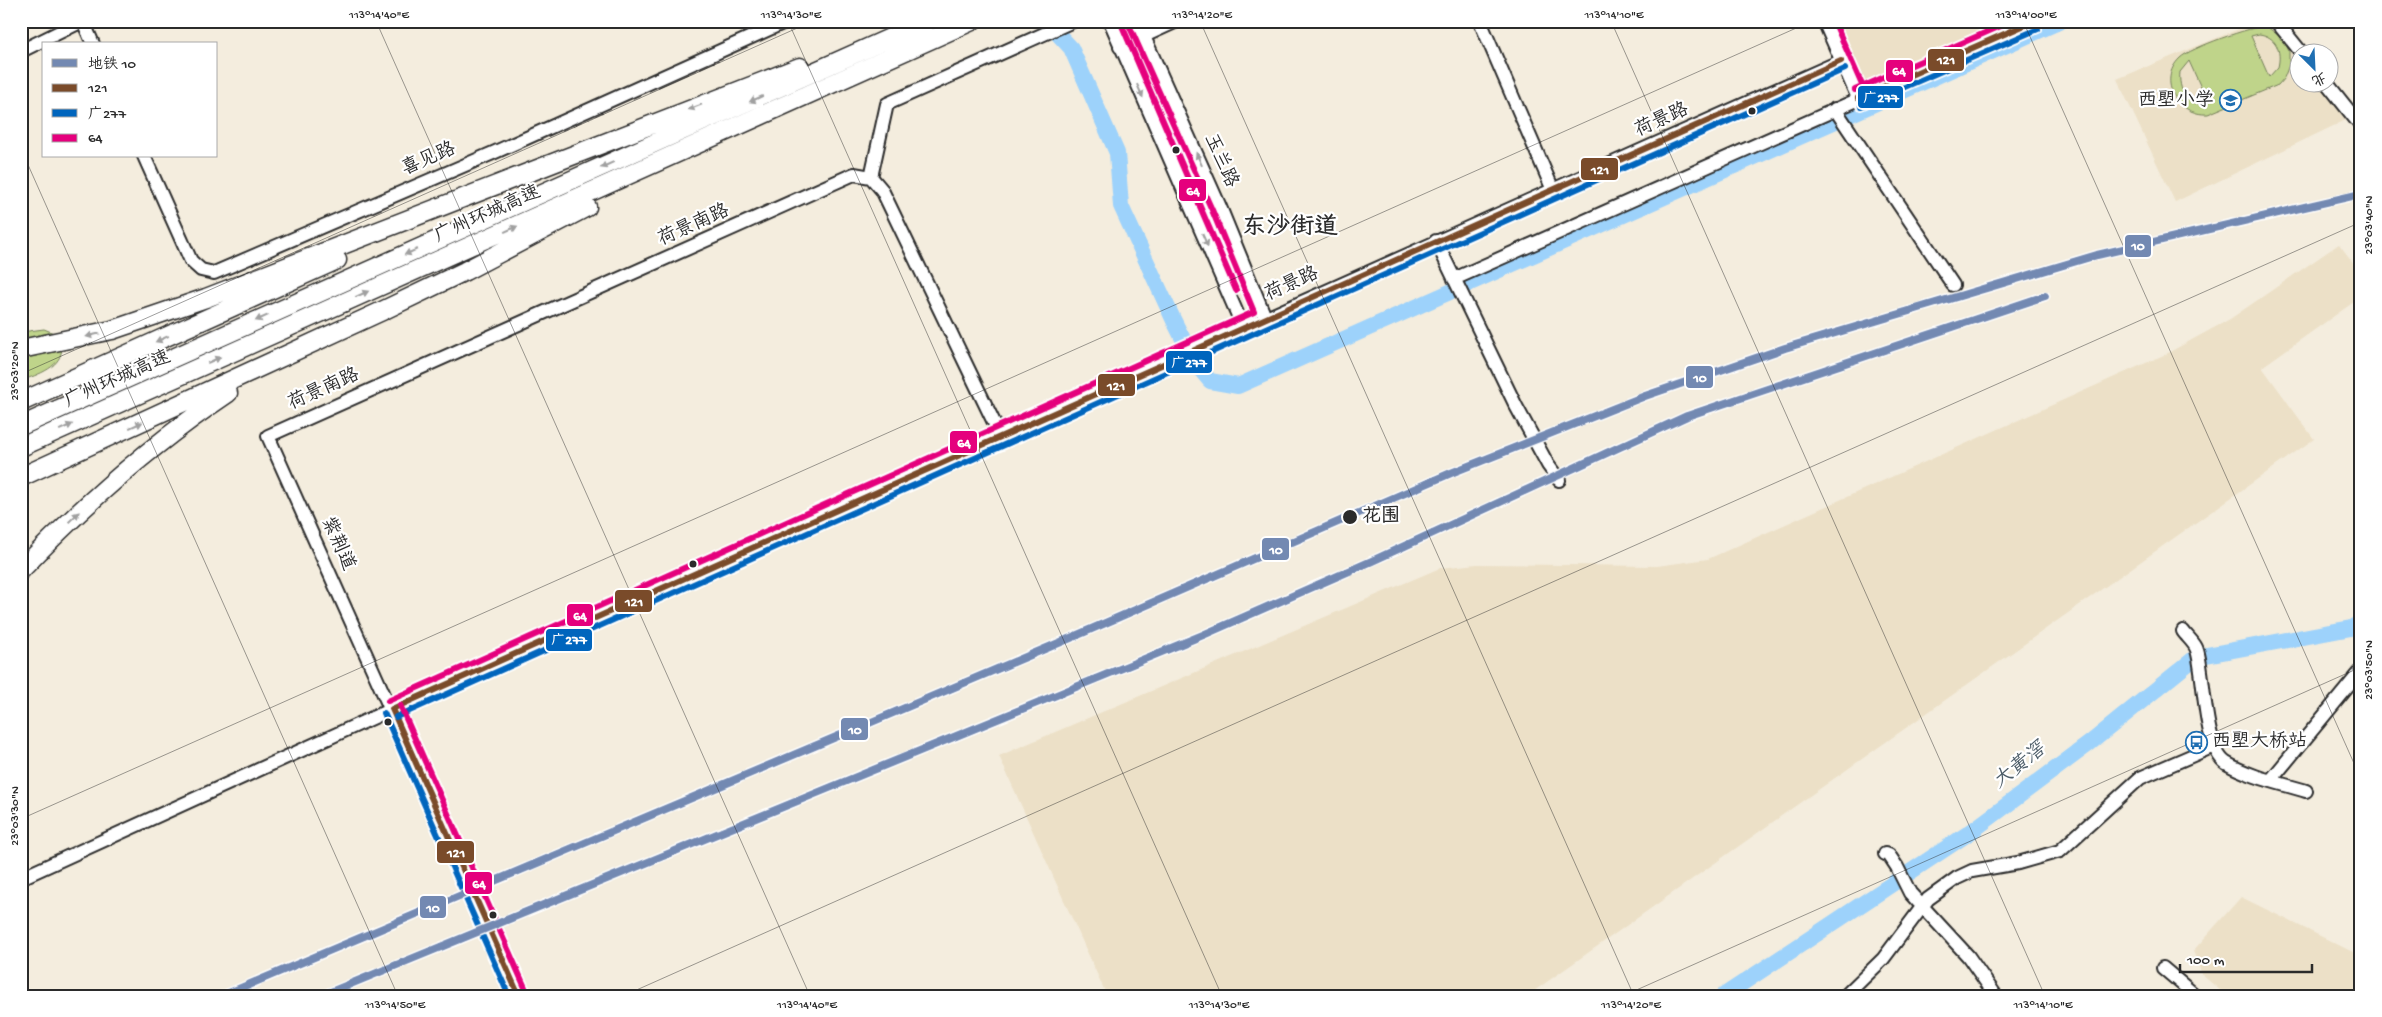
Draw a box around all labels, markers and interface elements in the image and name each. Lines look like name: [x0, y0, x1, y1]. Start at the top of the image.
text: 113°14'40"E: [348, 9, 409, 23]
text: 113°14'30"E: [760, 9, 822, 23]
text: 113°14'20"E: [1171, 9, 1233, 23]
text: 113°14'10"E: [1583, 9, 1644, 23]
text: 113°14'00"E: [1995, 9, 2057, 23]
legend: [42, 42, 218, 158]
north arrow: [2290, 42, 2340, 92]
line badge: 121: [1927, 48, 1965, 72]
text: 121: [1936, 53, 1955, 70]
text: 地铁 10: [88, 56, 137, 74]
line badge: 64: [1885, 59, 1914, 83]
text: 64: [1892, 64, 1906, 81]
text: 北: [2308, 67, 2328, 88]
text: 121: [87, 80, 107, 98]
one-way arrow: [1136, 84, 1144, 98]
line badge: 广277: [1857, 85, 1904, 109]
place label: 西塱小学: [2138, 89, 2214, 113]
school or university icon: 西塱小学: [2218, 89, 2242, 113]
text: 广277: [1863, 91, 1899, 108]
one-way arrow: [749, 95, 763, 103]
street label: 荷景路: [1631, 98, 1693, 143]
one-way arrow: [687, 104, 702, 111]
text: 广277: [88, 106, 127, 124]
unlabelled marker: [1747, 106, 1757, 116]
text: 64: [88, 130, 103, 148]
street label: 玉兰路: [1198, 130, 1243, 192]
street label: 喜见路: [398, 137, 460, 182]
unlabelled marker: [1171, 145, 1181, 155]
one-way arrow: [1195, 152, 1203, 166]
line badge: 121: [1580, 157, 1619, 181]
one-way arrow: [600, 161, 614, 169]
text: 121: [1590, 163, 1609, 180]
line badge: 64: [1178, 178, 1207, 202]
street label: 广州环城高速: [431, 180, 545, 249]
text: 64: [1186, 184, 1200, 201]
text: 23°03'40"N: [2363, 195, 2377, 254]
street label: 荷景南路: [654, 199, 733, 252]
district label: 东沙街道: [1242, 213, 1338, 243]
one-way arrow: [504, 224, 518, 232]
one-way arrow: [1201, 233, 1209, 247]
line badge: 10: [2124, 234, 2152, 258]
text: 10: [2130, 239, 2145, 256]
one-way arrow: [404, 249, 418, 257]
street label: 荷景路: [1261, 262, 1323, 307]
one-way arrow: [355, 290, 369, 298]
one-way arrow: [255, 314, 269, 322]
one-way arrow: [86, 331, 101, 339]
one-way arrow: [155, 335, 169, 343]
text: 23°03'20"N: [9, 341, 23, 401]
street label: 广州环城高速: [61, 345, 175, 414]
line badge: 广277: [1165, 350, 1213, 374]
one-way arrow: [207, 356, 221, 364]
text: 广277: [1171, 356, 1207, 373]
street label: 荷景南路: [284, 363, 363, 416]
line badge: 10: [1685, 365, 1714, 389]
text: 10: [1692, 371, 1707, 388]
line badge: 121: [1097, 373, 1136, 397]
text: 121: [1106, 379, 1125, 396]
one-way arrow: [129, 421, 143, 429]
one-way arrow: [59, 422, 73, 430]
line badge: 64: [949, 430, 978, 454]
text: 64: [957, 436, 971, 453]
place label: 花围: [1362, 505, 1400, 529]
marker: 花围: [1341, 508, 1359, 526]
one-way arrow: [67, 511, 79, 523]
street label: 紫荆道: [315, 513, 360, 575]
line badge: 10: [1261, 537, 1290, 561]
text: 10: [1268, 543, 1283, 560]
unlabelled marker: [688, 559, 698, 569]
line badge: 121: [614, 589, 653, 613]
text: 121: [624, 595, 643, 612]
line badge: 64: [566, 603, 594, 627]
text: 64: [573, 609, 587, 626]
line badge: 广277: [545, 628, 593, 652]
text: 广277: [551, 633, 587, 650]
text: 23°03'50"N: [2363, 640, 2377, 700]
unlabelled marker: [383, 717, 393, 727]
line badge: 10: [840, 717, 869, 741]
text: 10: [847, 723, 862, 740]
bus stop icon: 西塱大桥站: [2184, 730, 2208, 754]
place label: 西塱大桥站: [2212, 730, 2307, 754]
water label: 大黄滘: [1988, 736, 2053, 795]
text: 23°03'30"N: [9, 786, 23, 846]
line badge: 121: [436, 840, 475, 864]
text: 121: [446, 846, 465, 863]
line badge: 64: [464, 871, 493, 895]
text: 64: [472, 877, 486, 894]
line badge: 10: [419, 895, 447, 919]
text: 10: [425, 901, 440, 918]
unlabelled marker: [488, 910, 498, 920]
scale bar: [2180, 942, 2312, 974]
text: 100 m: [2186, 952, 2225, 970]
text: 113°14'50"E: [364, 999, 426, 1013]
text: 113°14'40"E: [776, 999, 837, 1013]
text: 113°14'30"E: [1188, 999, 1250, 1013]
text: 113°14'20"E: [1600, 999, 1662, 1013]
text: 113°14'10"E: [2012, 999, 2073, 1013]

